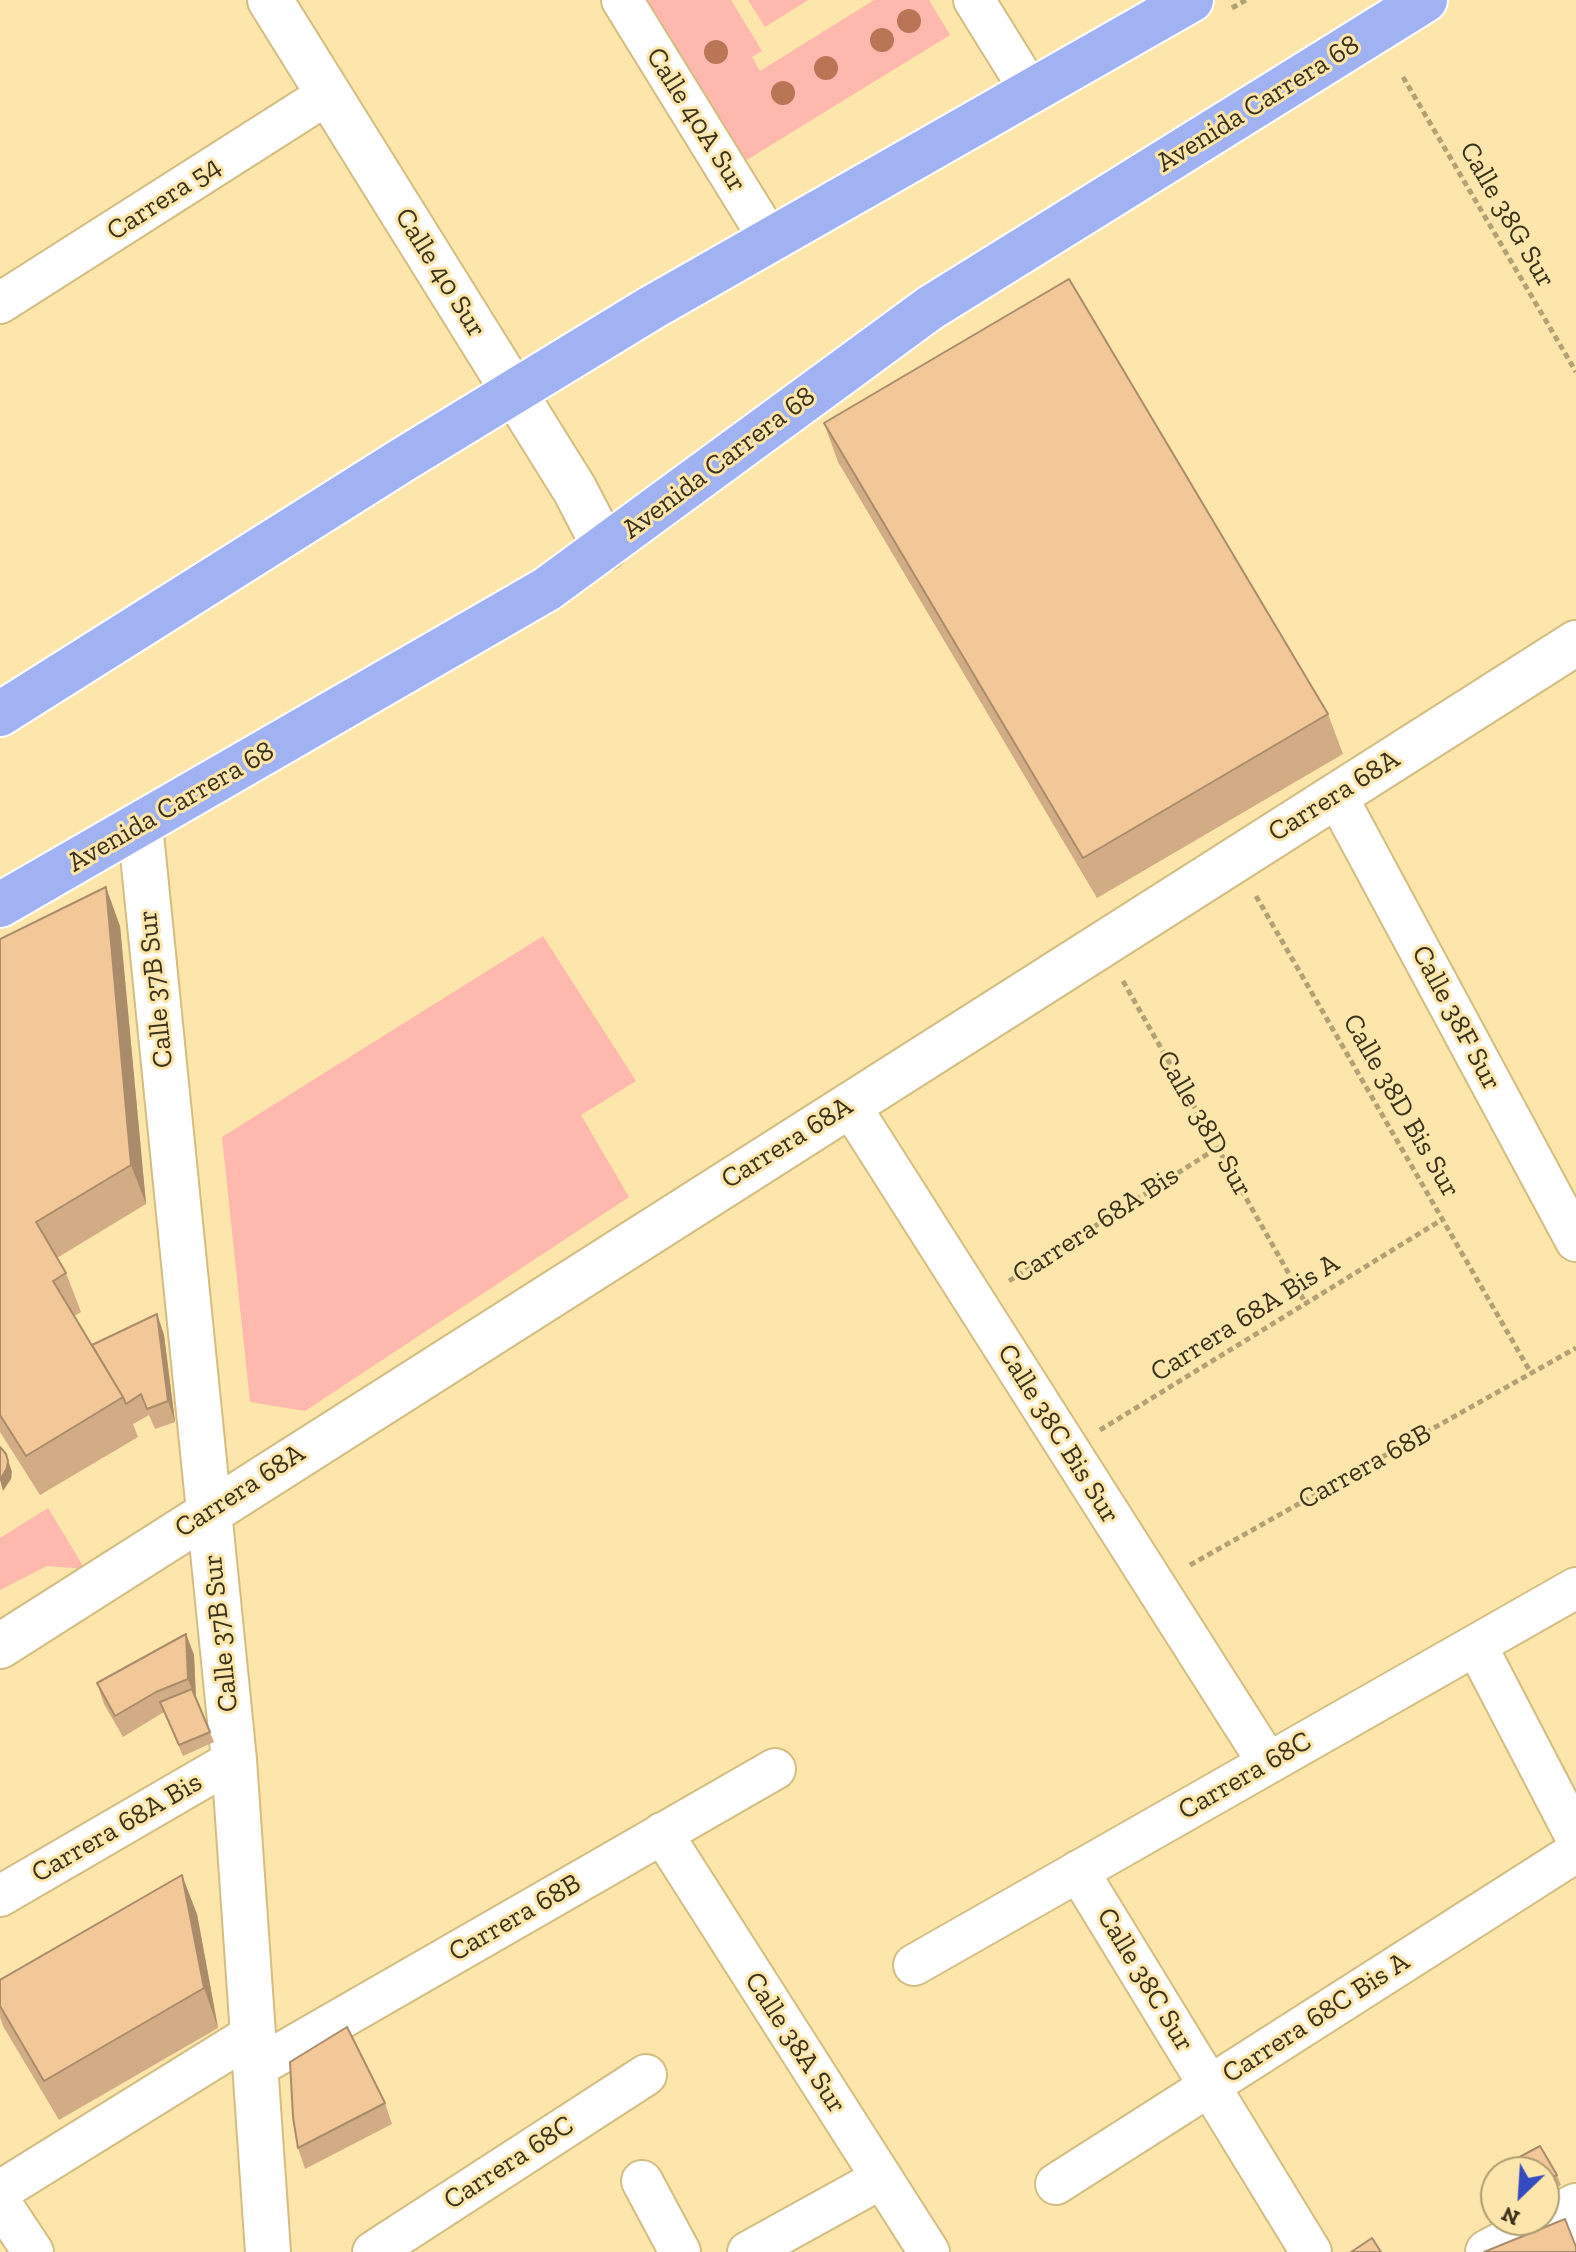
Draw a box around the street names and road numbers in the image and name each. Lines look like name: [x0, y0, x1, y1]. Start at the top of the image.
street label: Avenida Carrera 68: [1150, 28, 1366, 180]
street label: Calle 40A Sur: [638, 42, 754, 198]
street label: Calle 38G Sur: [1452, 136, 1562, 294]
street label: Carrera 54: [101, 150, 227, 248]
street label: Calle 40 Sur: [387, 202, 493, 344]
street label: Avenida Carrera 68: [616, 380, 822, 546]
street label: Avenida Carrera 68: [62, 734, 280, 880]
street label: Carrera 68A: [1262, 743, 1406, 849]
street label: Calle 37B Sur: [131, 908, 181, 1070]
street label: Calle 38F Sur: [1404, 940, 1508, 1096]
street label: Calle 38D Bis Sur: [1335, 1008, 1467, 1204]
street label: Calle 38D Sur: [1149, 1045, 1259, 1203]
street label: Carrera 68A: [715, 1090, 859, 1196]
street label: Carrera 68A Bis: [1007, 1159, 1185, 1291]
street label: Carrera 68A Bis A: [1145, 1247, 1345, 1389]
street label: Calle 38C Bis Sur: [989, 1338, 1127, 1530]
street label: Carrera 68B: [1293, 1417, 1437, 1517]
street label: Carrera 68A: [169, 1437, 311, 1545]
street label: Calle 37B Sur: [196, 1552, 246, 1714]
street label: Carrera 68C: [1173, 1724, 1317, 1828]
street label: Carrera 68A Bis: [26, 1766, 208, 1890]
street label: Carrera 68B: [443, 1867, 587, 1969]
street label: Calle 38C Sur: [1089, 1902, 1201, 2058]
street label: Carrera 68C Bis A: [1216, 1945, 1416, 2091]
street label: Calle 38A Sur: [737, 1966, 853, 2120]
street label: Carrera 68C: [438, 2109, 580, 2217]

